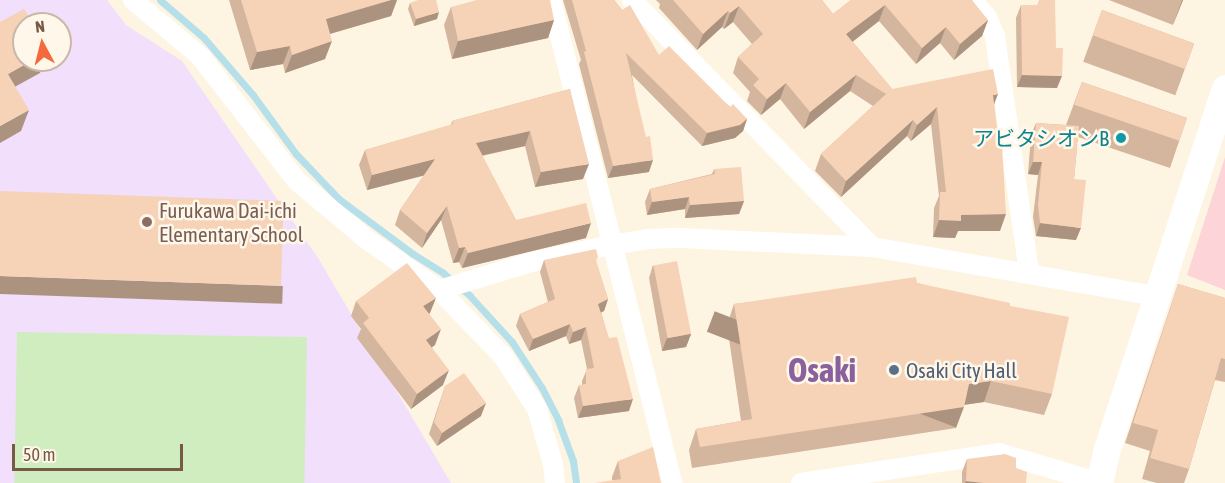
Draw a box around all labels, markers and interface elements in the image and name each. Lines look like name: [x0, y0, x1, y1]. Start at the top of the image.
north arrow: [12, 12, 72, 72]
text: N: [34, 17, 46, 36]
place label: アビタシオンB: [973, 125, 1109, 151]
marker: アビタシオンB: [1114, 131, 1128, 145]
place label: Furukawa Dai-ichi Elementary School: [159, 197, 303, 247]
marker: Furukawa Dai-ichi Elementary School: [140, 215, 154, 229]
district label: Osaki: [788, 351, 856, 391]
place label: Osaki City Hall: [906, 357, 1017, 383]
marker: Osaki City Hall: [887, 363, 901, 377]
scale bar: [15, 432, 186, 470]
text: 50 m: [23, 444, 55, 465]

